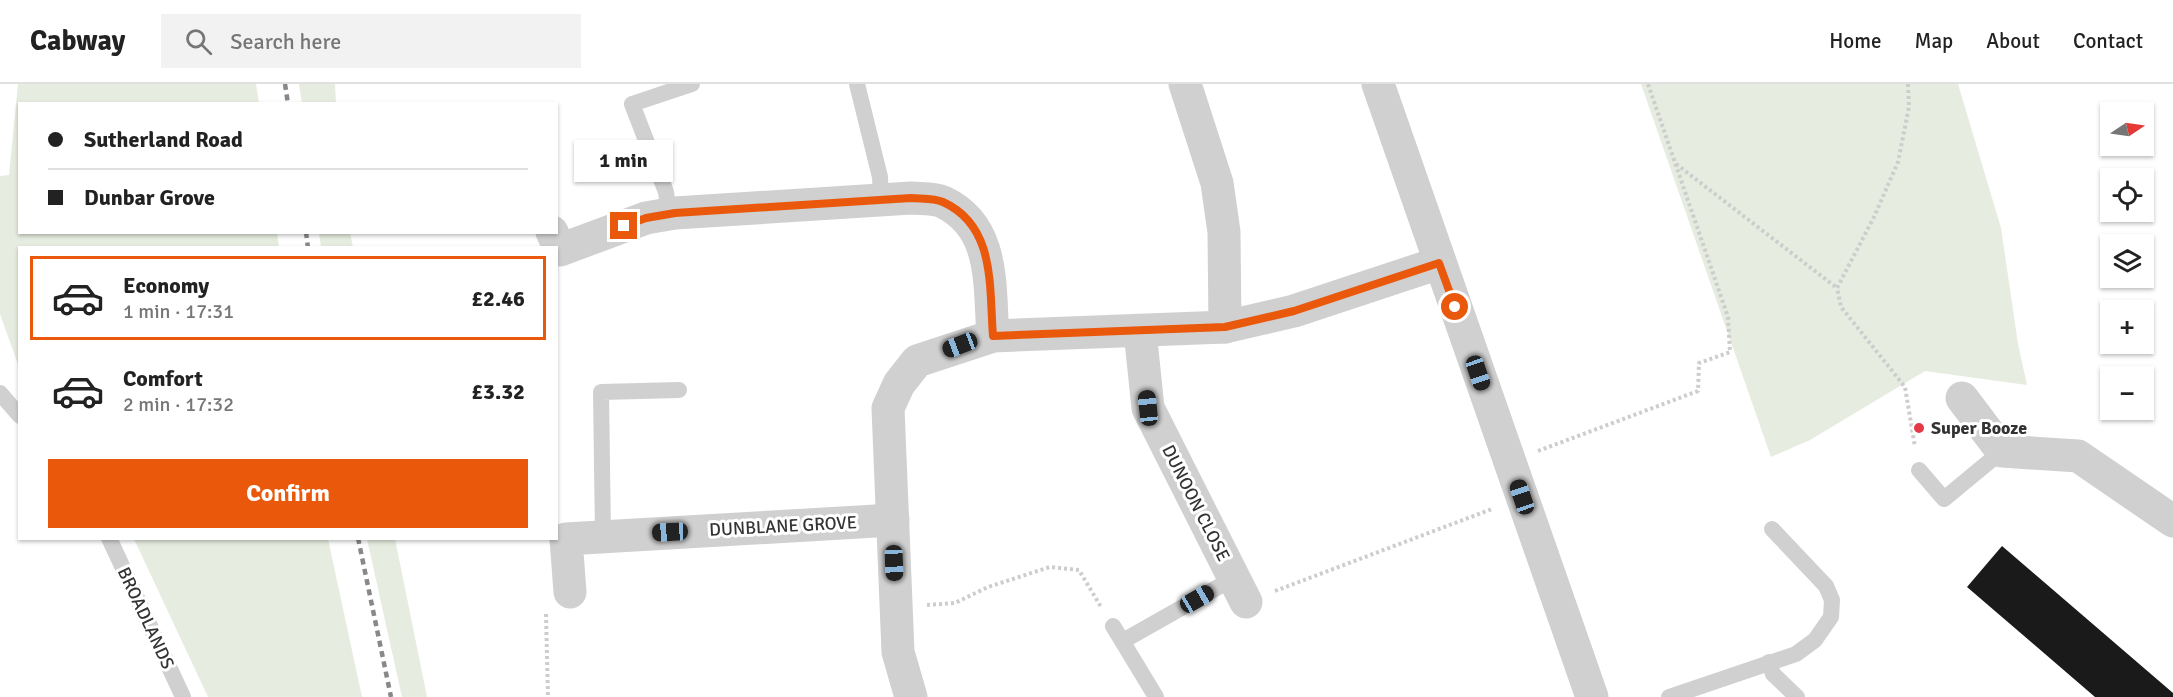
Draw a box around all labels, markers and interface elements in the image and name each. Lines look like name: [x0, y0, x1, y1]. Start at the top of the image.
search box: [161, 14, 581, 68]
text: Cabway: [30, 24, 125, 58]
icon: search: [182, 25, 215, 58]
text: Search here: [230, 28, 341, 55]
text: Home: [1829, 28, 1882, 54]
text: Map: [1915, 28, 1953, 54]
text: About: [1986, 28, 2040, 54]
text: Contact: [2073, 28, 2143, 54]
north arrow: [2100, 102, 2154, 156]
map controls: [2100, 102, 2154, 420]
text: Sutherland Road: [84, 126, 243, 153]
callout: 1 min: [574, 139, 674, 181]
text: 1 min: [599, 148, 648, 173]
button: locate: [2100, 168, 2154, 222]
text: Dunbar Grove: [84, 184, 215, 211]
route end: [610, 212, 637, 239]
button: layers: [2100, 234, 2154, 288]
icon: car: [51, 271, 105, 325]
text: Economy: [123, 272, 209, 299]
text: £2.46: [471, 285, 525, 312]
route start: [1441, 293, 1468, 320]
text: 1 min · 17:31: [123, 299, 234, 324]
button: +: [2100, 300, 2154, 354]
car: [940, 330, 980, 360]
car: [1464, 353, 1492, 393]
icon: car: [51, 364, 105, 418]
text: Comfort: [123, 365, 203, 392]
button: −: [2100, 366, 2154, 420]
text: £3.32: [471, 378, 525, 405]
car: [1137, 389, 1159, 427]
text: 2 min · 17:32: [123, 392, 234, 417]
place label: Super Booze: [1931, 417, 2027, 439]
marker: Super Booze: [1912, 421, 1926, 435]
street label: DUNOON CLOSE: [1157, 441, 1235, 565]
button: Confirm: [48, 459, 528, 528]
car: [1508, 477, 1536, 517]
street label: DUNBLANE GROVE: [709, 511, 857, 541]
car: [652, 522, 688, 542]
car: [884, 545, 904, 581]
street label: BROADLANDS: [113, 564, 179, 672]
car: [1177, 582, 1217, 616]

